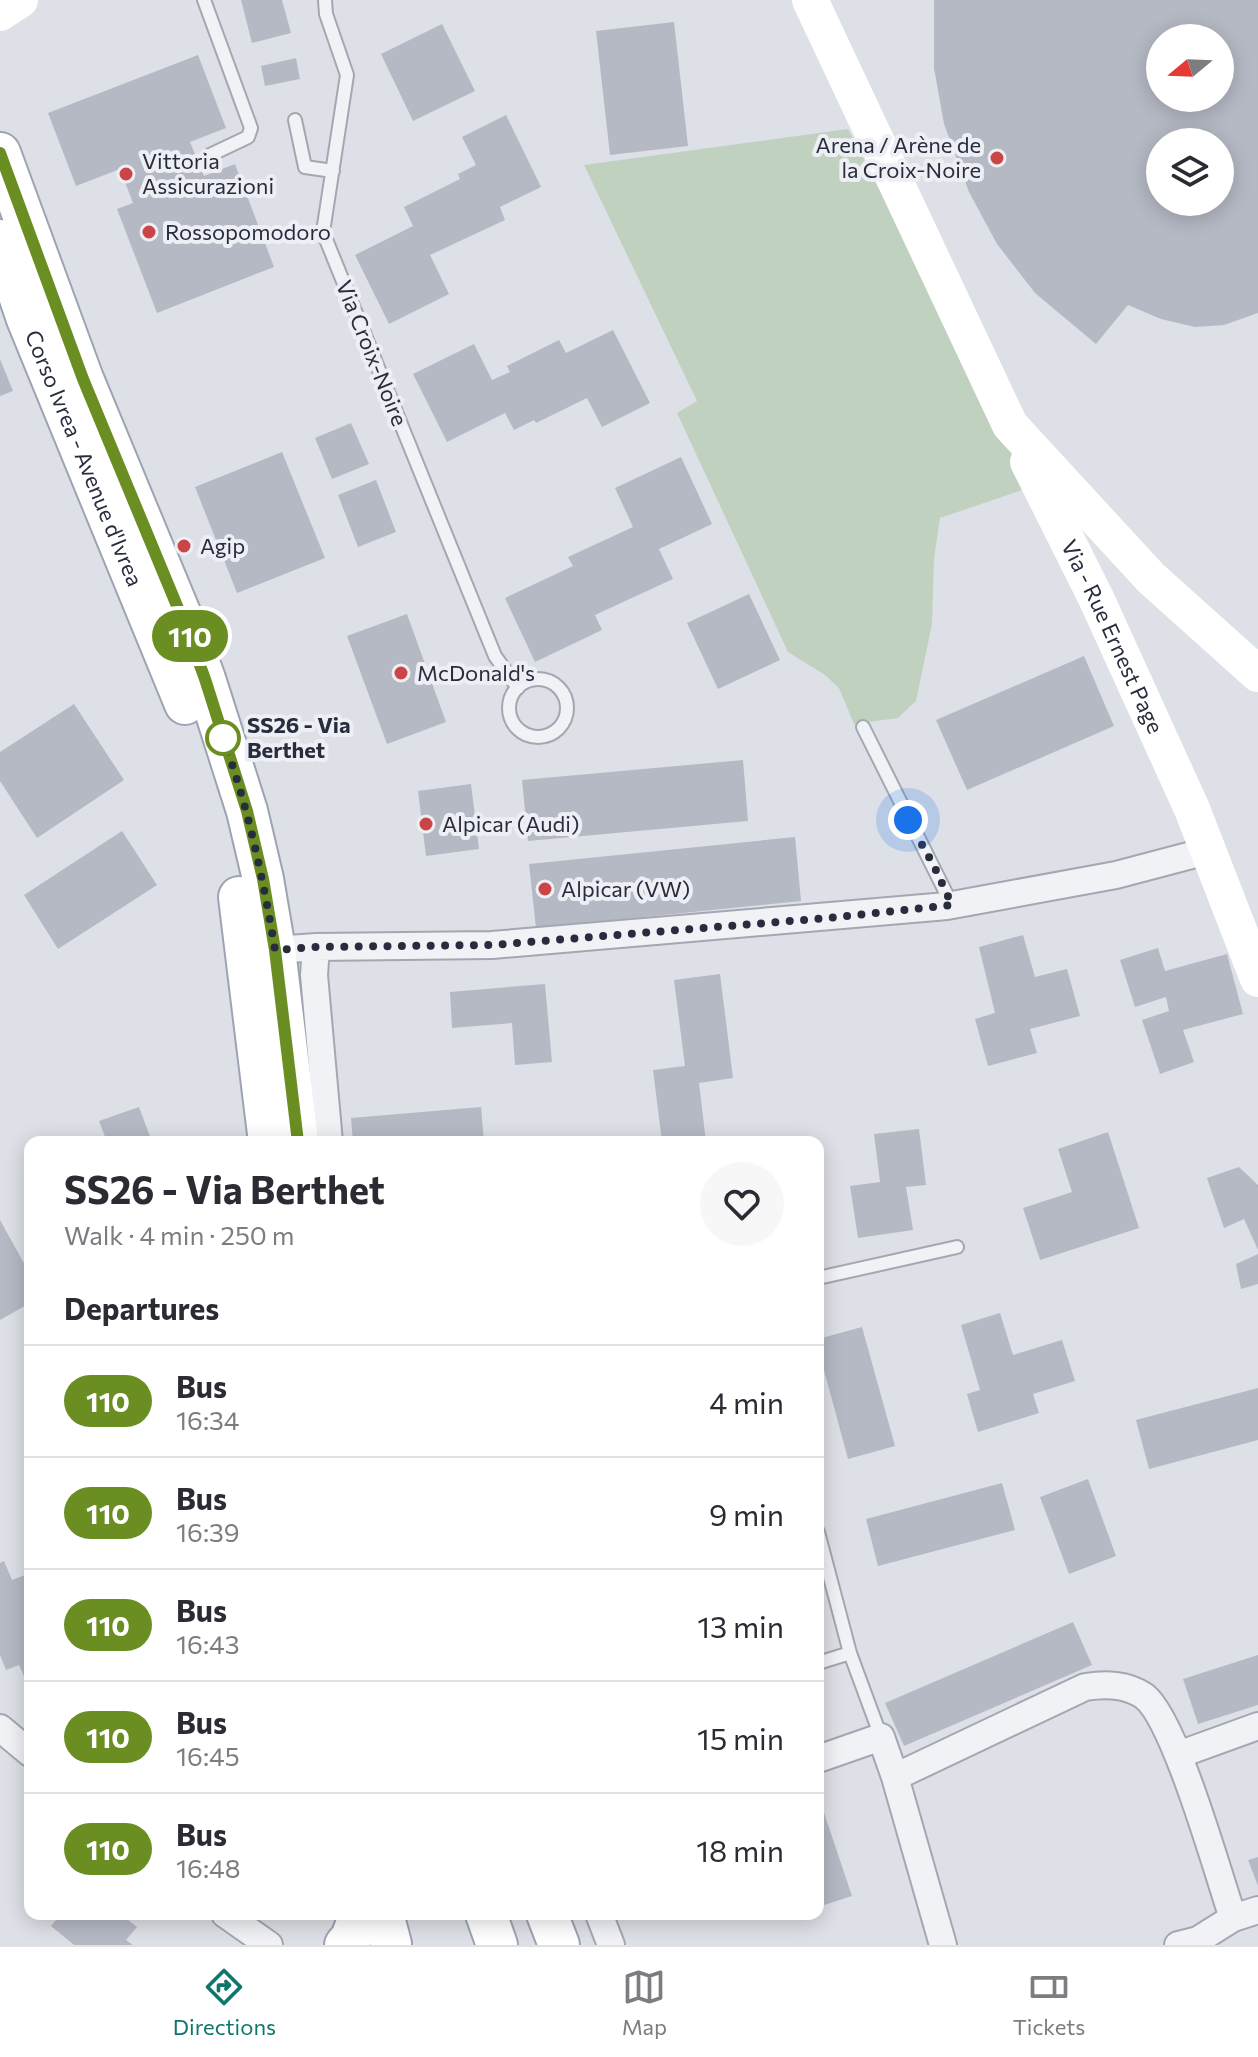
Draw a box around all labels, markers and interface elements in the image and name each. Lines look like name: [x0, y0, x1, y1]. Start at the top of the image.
north arrow: [1146, 24, 1234, 112]
map controls: [1146, 24, 1234, 216]
button: layers: [1146, 128, 1234, 216]
place label: Arena / Arène de la Croix-Noire: [816, 131, 981, 183]
place label: Vittoria Assicurazioni: [142, 147, 274, 199]
marker: Arena / Arène de la Croix-Noire: [988, 149, 1006, 167]
marker: Vittoria Assicurazioni: [117, 165, 135, 183]
place label: Rossopomodoro: [165, 218, 331, 245]
marker: Rossopomodoro: [140, 223, 158, 241]
street label: Via Croix-Noire: [331, 276, 414, 430]
street label: Corso Ivrea - Avenue d'Ivrea: [20, 326, 149, 590]
place label: Agip: [200, 532, 245, 559]
street label: Via - Rue Ernest Page: [1056, 535, 1170, 737]
marker: Agip: [175, 537, 193, 555]
line badge: 110: [144, 610, 236, 662]
text: 110: [168, 619, 212, 653]
place label: McDonald's: [417, 659, 535, 686]
marker: McDonald's: [392, 664, 410, 682]
place label: SS26 - Via Berthet: [247, 711, 351, 763]
marker: SS26 - Via Berthet: [206, 721, 240, 755]
your location: [888, 800, 928, 840]
place label: Alpicar (Audi): [442, 810, 579, 837]
marker: Alpicar (Audi): [417, 815, 435, 833]
place label: Alpicar (VW): [561, 875, 690, 902]
marker: Alpicar (VW): [536, 880, 554, 898]
button: heart: [700, 1162, 784, 1246]
text: SS26 - Via Berthet: [64, 1165, 385, 1212]
text: Walk · 4 min · 250 m: [64, 1219, 294, 1250]
text: Departures: [64, 1289, 219, 1326]
text: Bus: [176, 1367, 227, 1404]
text: 4 min: [709, 1383, 784, 1420]
text: 110: [86, 1384, 130, 1418]
text: 16:34: [176, 1404, 239, 1435]
text: Bus: [176, 1479, 227, 1516]
text: 9 min: [709, 1495, 784, 1532]
text: 110: [86, 1496, 130, 1530]
text: 16:39: [176, 1516, 240, 1547]
text: Bus: [176, 1591, 227, 1628]
text: 13 min: [697, 1607, 784, 1644]
text: 110: [86, 1608, 130, 1642]
text: 16:43: [176, 1628, 239, 1659]
text: Bus: [176, 1703, 227, 1740]
text: 15 min: [697, 1719, 784, 1756]
text: 110: [86, 1720, 130, 1754]
text: 16:45: [176, 1740, 240, 1771]
text: Bus: [176, 1815, 227, 1852]
text: 18 min: [696, 1831, 784, 1868]
text: 110: [86, 1832, 130, 1866]
text: 16:48: [176, 1852, 240, 1883]
tab: Directions: [173, 1965, 276, 2040]
tab: Map: [622, 1965, 667, 2040]
tab: Tickets: [1013, 1965, 1085, 2040]

